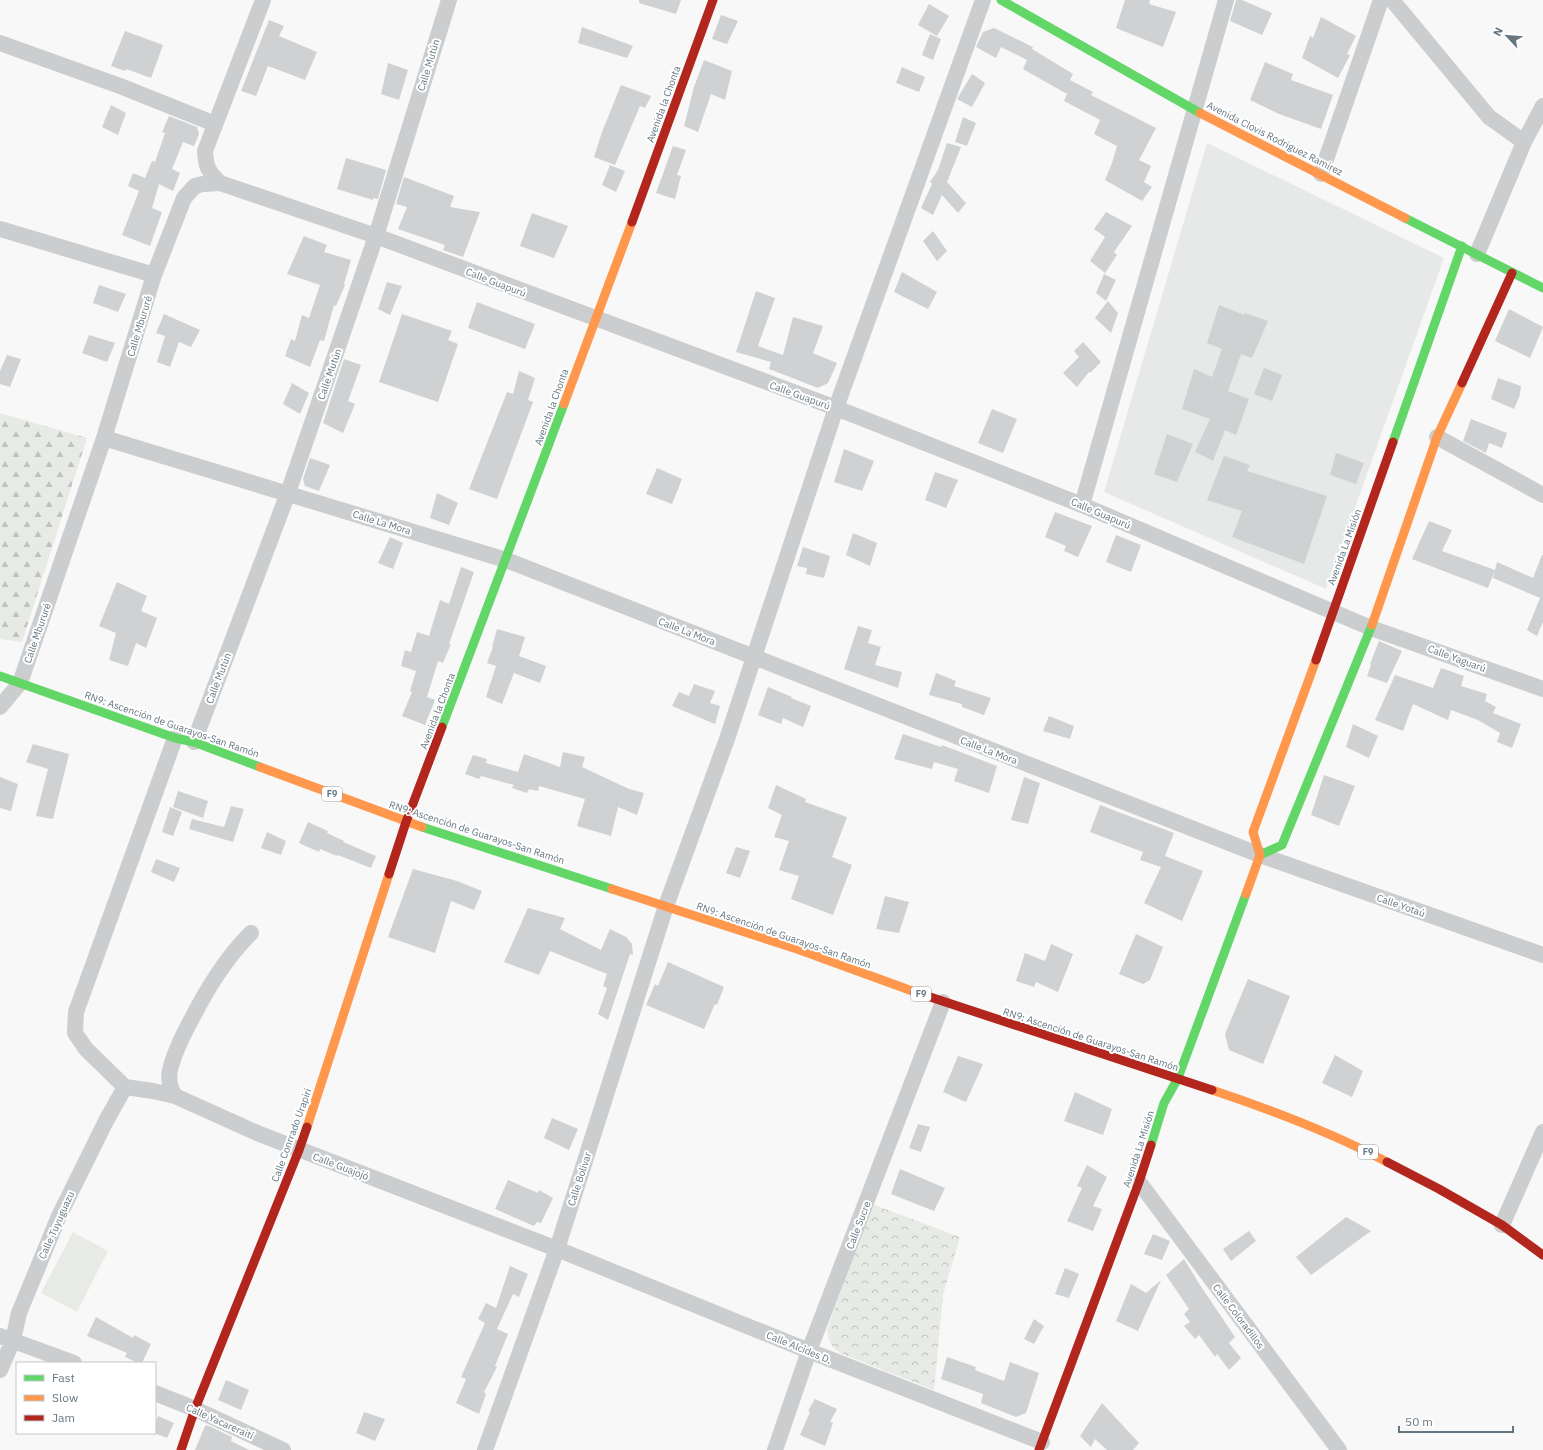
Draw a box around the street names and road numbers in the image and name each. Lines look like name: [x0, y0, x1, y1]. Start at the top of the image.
street label: Calle Mutún: [414, 38, 443, 93]
street label: Avenida la Chonta: [644, 63, 684, 144]
street label: Avenida Clovis Rodriguez Ramirez: [1205, 98, 1345, 179]
street label: Calle Guapurú: [464, 265, 528, 300]
street label: Calle Mbururé: [124, 294, 155, 358]
street label: Calle Mutún: [315, 347, 344, 402]
street label: Avenida la Chonta: [532, 366, 572, 447]
street label: Calle Guapurú: [768, 378, 832, 412]
street label: Calle Guapurú: [1069, 495, 1133, 532]
street label: Calle La Mora: [351, 507, 413, 538]
street label: Avenida La Misión: [1325, 507, 1364, 587]
street label: Calle Mbururé: [21, 601, 54, 665]
street label: Calle La Mora: [656, 615, 718, 649]
street label: Calle Yaguarú: [1426, 642, 1488, 675]
street label: Calle Mutún: [203, 651, 234, 705]
street label: Avenida la Chonta: [417, 671, 458, 751]
street label: RN9: Ascención de Guarayos-San Ramón: [83, 688, 261, 761]
street label: Calle La Mora: [958, 734, 1020, 768]
road number: F9: [322, 787, 342, 801]
street label: RN9: Ascención de Guarayos-San Ramón: [387, 798, 566, 867]
street label: Calle Yotaú: [1375, 891, 1427, 920]
street label: RN9: Ascención de Guarayos-San Ramón: [695, 899, 873, 972]
road number: F9: [911, 987, 931, 1001]
street label: RN9: Ascención de Guarayos-San Ramón: [1001, 1005, 1180, 1074]
street label: Calle Conrrado Urapiri: [268, 1086, 314, 1184]
street label: Avenida La Misión: [1120, 1109, 1157, 1189]
road number: F9: [1358, 1145, 1378, 1159]
street label: Calle Guajojó: [311, 1150, 371, 1183]
street label: Calle Bolivar: [565, 1150, 594, 1208]
street label: Calle Tuyuguazu: [36, 1189, 77, 1261]
street label: Calle Sucre: [843, 1199, 874, 1251]
street label: Calle Coloradillos: [1210, 1281, 1267, 1351]
street label: Calle Alcides D.: [764, 1328, 833, 1366]
street label: Calle Yacareraití: [184, 1401, 256, 1442]

